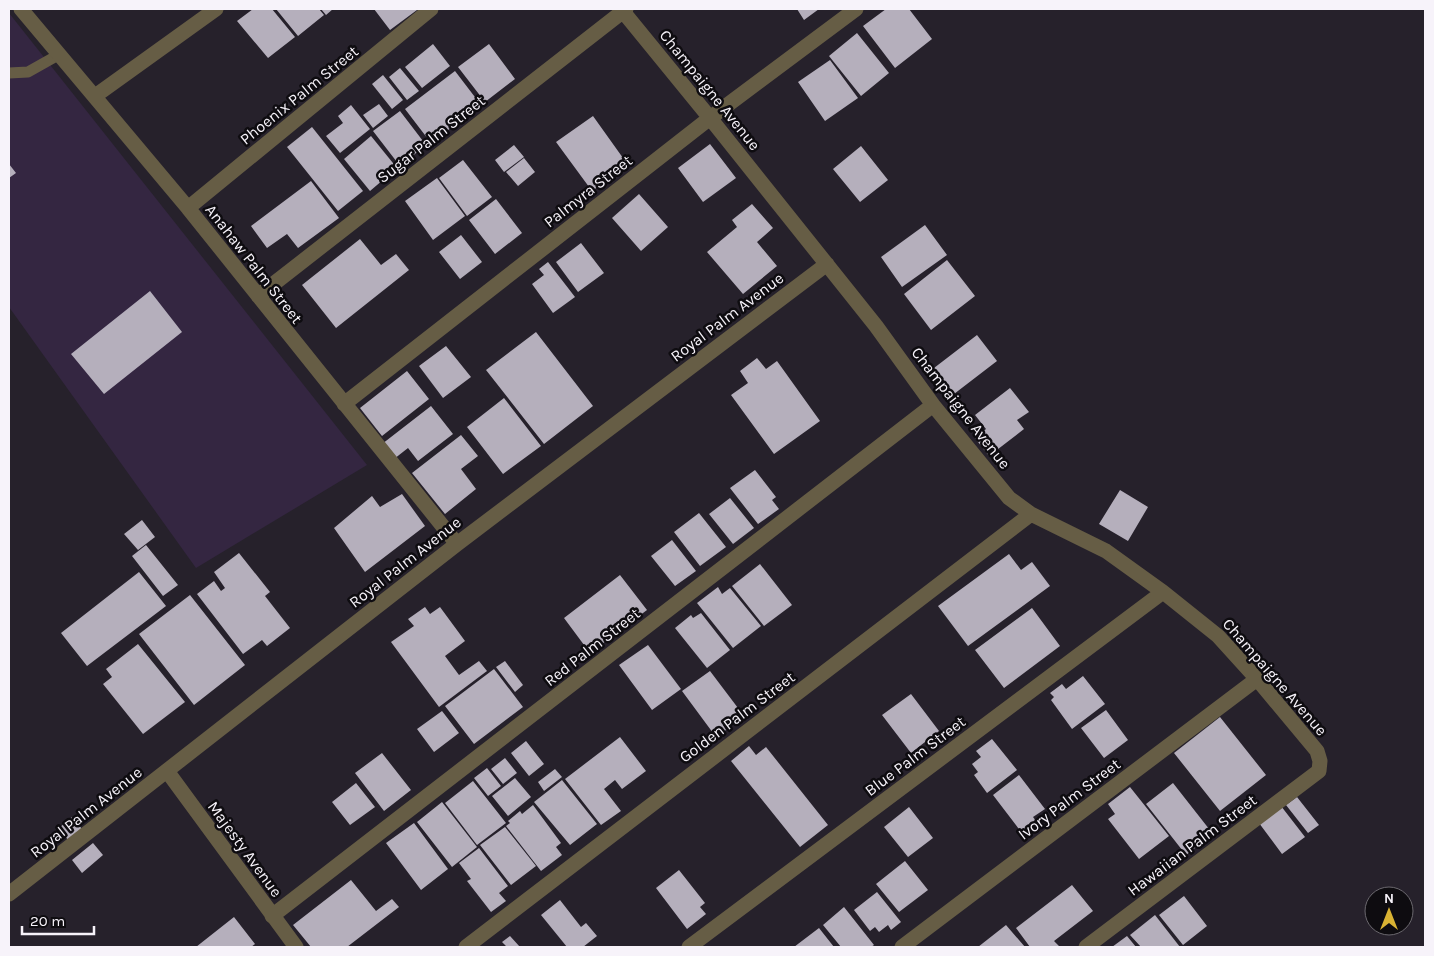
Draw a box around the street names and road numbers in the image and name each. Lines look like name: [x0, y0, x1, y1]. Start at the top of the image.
street label: Champaigne Avenue: [656, 26, 764, 154]
street label: Phoenix Palm Street: [236, 41, 362, 149]
street label: Sugar Palm Street: [373, 91, 489, 187]
street label: Palmyra Street: [540, 151, 636, 231]
street label: Anahaw Palm Street: [201, 200, 307, 328]
street label: Royal Palm Avenue: [667, 268, 787, 366]
street label: Champaigne Avenue: [907, 343, 1015, 473]
street label: Royal Palm Avenue: [345, 512, 465, 612]
street label: Red Palm Street: [540, 604, 644, 690]
street label: Champaigne Avenue: [1219, 614, 1331, 740]
street label: Golden Palm Street: [676, 667, 798, 767]
street label: Blue Palm Street: [861, 712, 969, 800]
street label: Ivory Palm Street: [1014, 754, 1124, 844]
street label: Royal Palm Avenue: [26, 762, 146, 862]
street label: Hawaiian Palm Street: [1124, 790, 1260, 900]
street label: Majesty Avenue: [204, 797, 286, 901]

